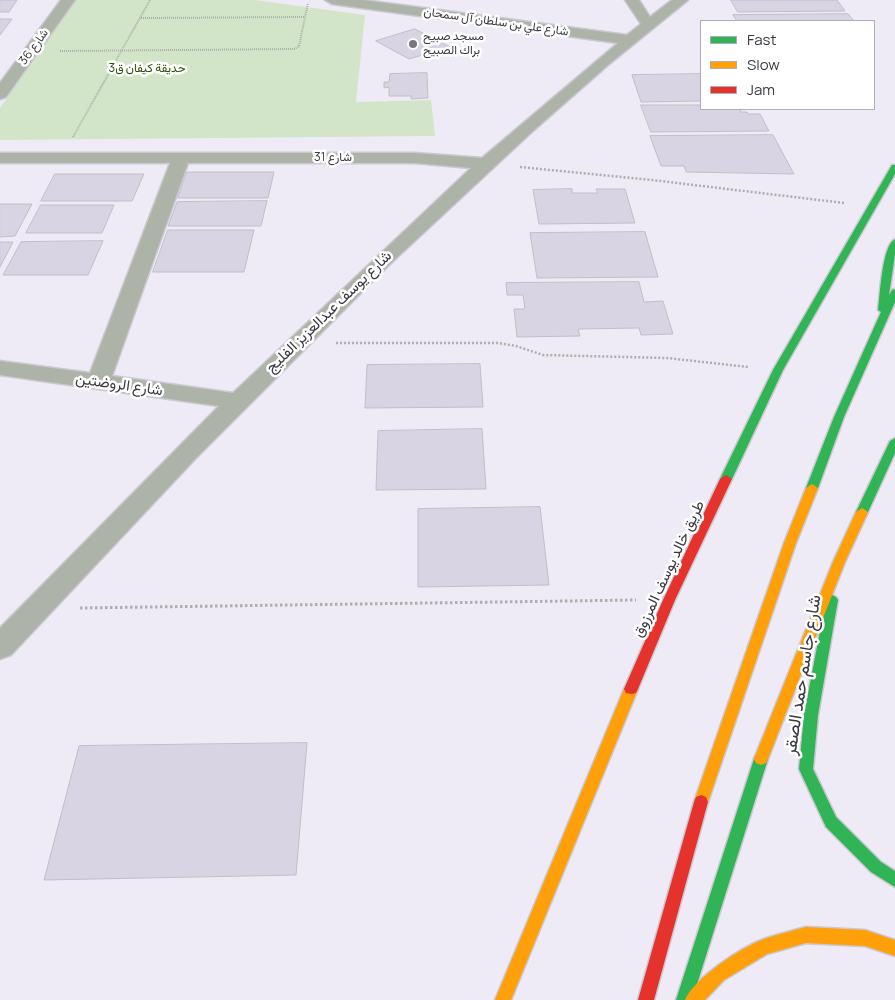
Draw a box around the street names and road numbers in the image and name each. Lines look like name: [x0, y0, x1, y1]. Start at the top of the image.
street label: شارع علي بن سلطان آل سمحان: [423, 5, 569, 39]
street label: شارع 36: [16, 26, 52, 68]
street label: شارع 31: [314, 151, 352, 165]
street label: شارع يوسف عبدالعزيز الفليج: [262, 247, 396, 377]
street label: شارع الروضتين: [74, 370, 164, 400]
street label: طريق خالد يوسف المرزوق: [629, 498, 709, 640]
street label: شارع جاسم حمد الصقر: [780, 593, 826, 757]

